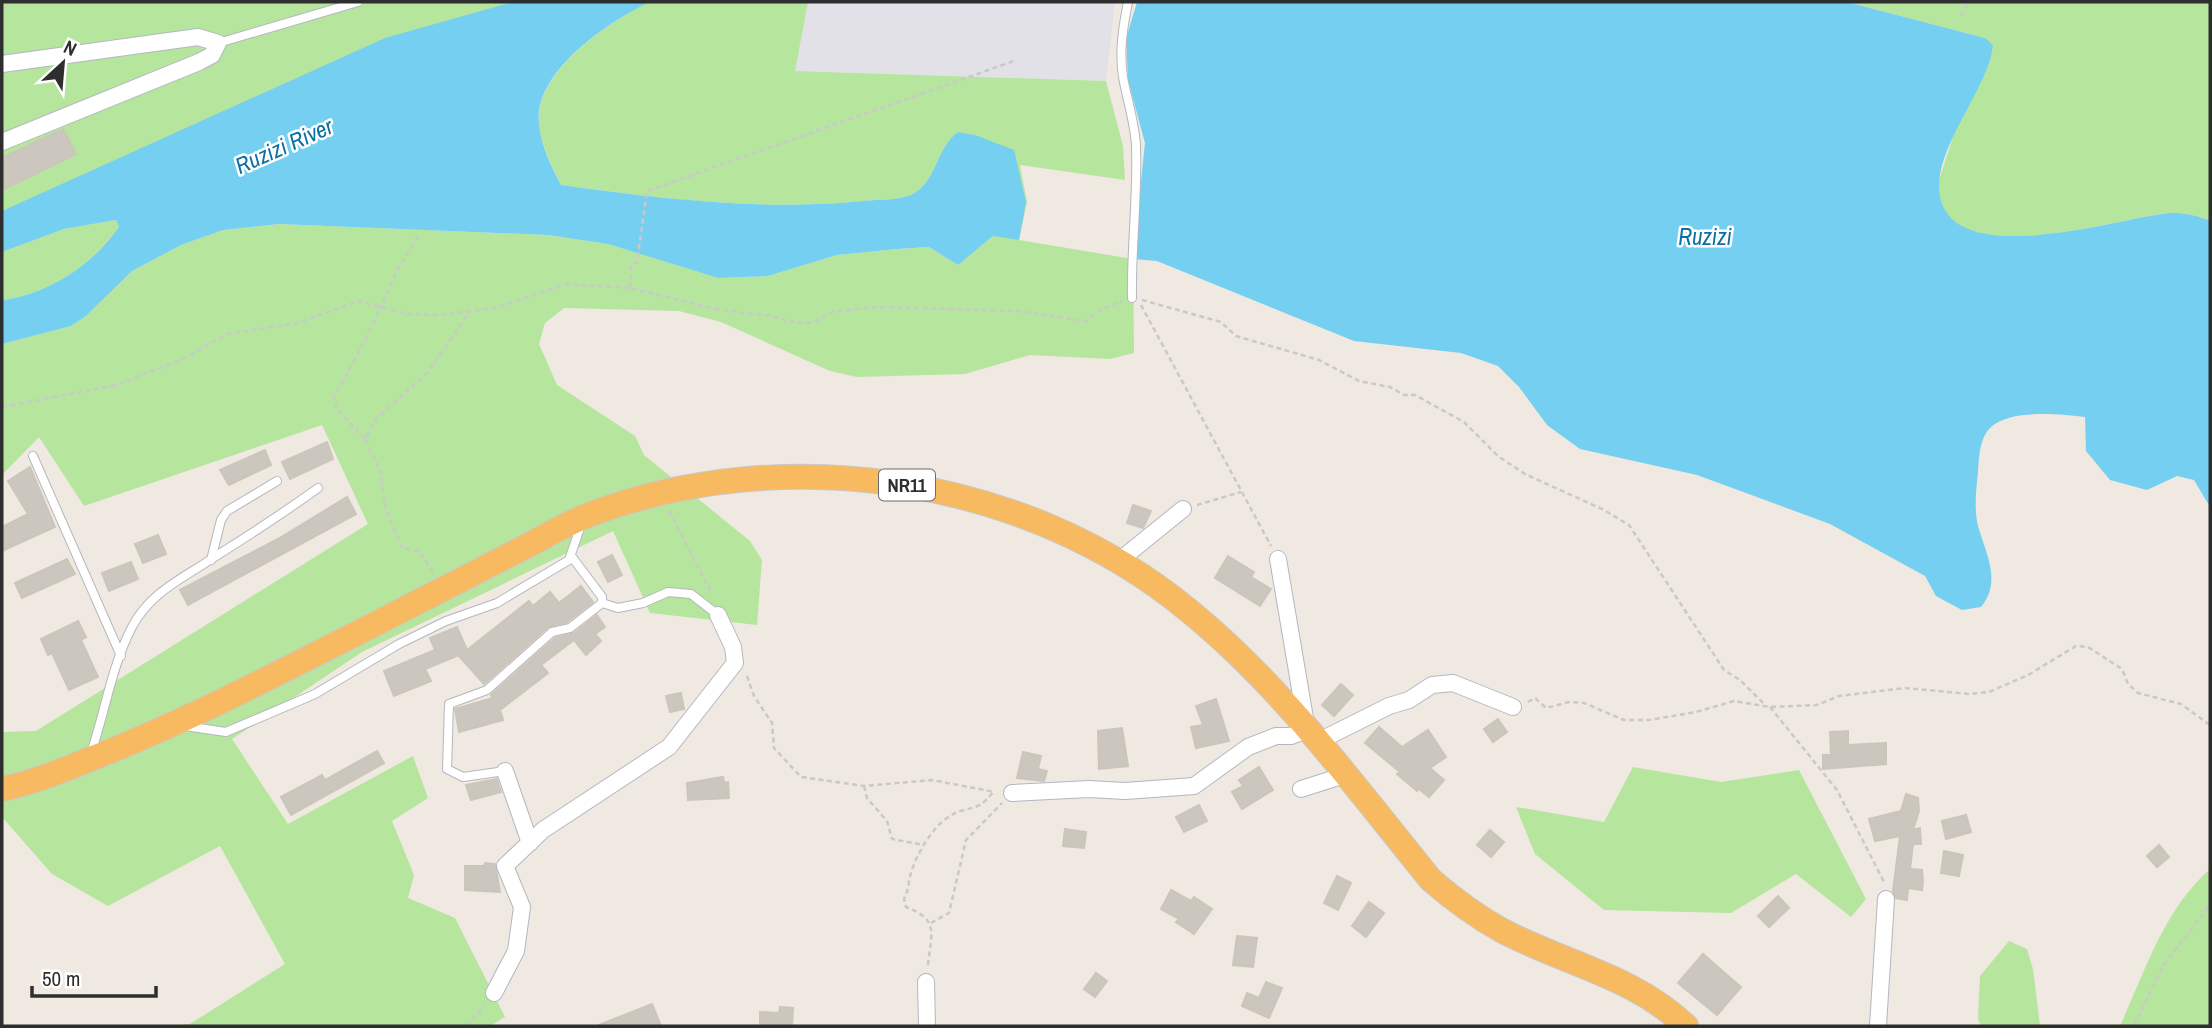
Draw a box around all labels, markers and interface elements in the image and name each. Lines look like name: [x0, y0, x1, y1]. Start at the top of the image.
north arrow: [28, 28, 98, 98]
text: N: [60, 34, 81, 62]
water label: Ruzizi River: [230, 110, 338, 181]
water label: Ruzizi: [1678, 221, 1732, 252]
road number: NR11: [879, 470, 935, 500]
scale bar: [32, 954, 156, 998]
text: 50 m: [42, 964, 80, 993]

